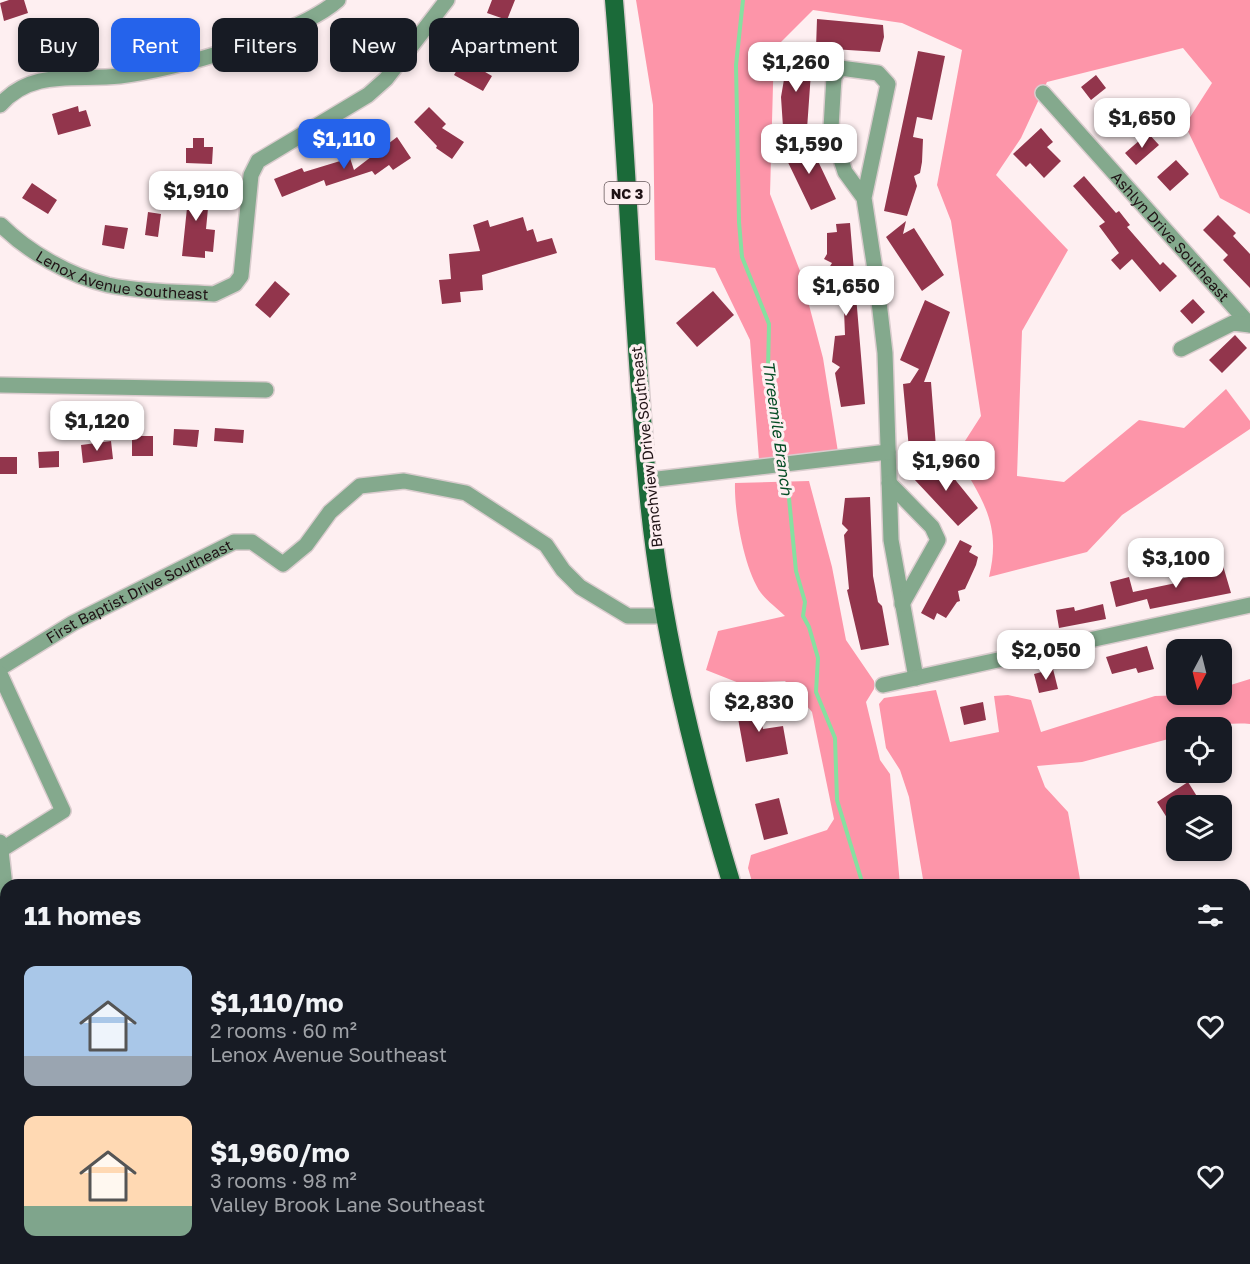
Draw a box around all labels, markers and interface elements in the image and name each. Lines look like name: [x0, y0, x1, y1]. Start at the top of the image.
chip: Buy: [18, 18, 99, 72]
chip: Rent: [111, 18, 200, 72]
chip: Filters: [212, 18, 318, 72]
chip: New: [330, 18, 417, 72]
chip: Apartment: [429, 18, 579, 72]
pin: $1,260: [747, 42, 845, 93]
text: $1,260: [762, 49, 830, 73]
pin: $1,650: [1093, 98, 1191, 149]
text: $1,650: [1108, 105, 1176, 129]
pin: $1,110: [295, 119, 393, 170]
pin: $1,590: [760, 124, 858, 175]
text: $1,110: [312, 126, 376, 150]
text: $1,590: [775, 131, 843, 155]
street label: Ashlyn Drive Southeast: [1108, 168, 1234, 305]
pin: $1,910: [147, 171, 245, 222]
text: $1,910: [163, 178, 229, 202]
road number: NC 3: [604, 182, 650, 204]
street label: Lenox Avenue Southeast: [33, 247, 209, 303]
pin: $1,650: [797, 266, 895, 317]
text: $1,650: [812, 273, 880, 297]
street label: Branchview Drive Southeast: [626, 345, 666, 549]
water label: Threemile Branch: [759, 360, 797, 498]
pin: $1,120: [48, 401, 146, 452]
text: $1,120: [64, 408, 130, 432]
pin: $1,960: [897, 441, 995, 492]
text: $1,960: [912, 448, 980, 472]
street label: First Baptist Drive Southeast: [42, 535, 235, 647]
pin: $3,100: [1127, 538, 1225, 589]
text: $3,100: [1142, 545, 1210, 569]
pin: $2,050: [997, 630, 1095, 681]
text: $2,050: [1011, 637, 1081, 661]
north arrow: [1166, 639, 1232, 705]
map controls: [1166, 639, 1232, 861]
pin: $2,830: [710, 682, 808, 733]
text: $2,830: [724, 689, 794, 713]
button: locate: [1166, 717, 1232, 783]
button: layers: [1166, 795, 1232, 861]
icon: filters: [1194, 899, 1227, 932]
text: 11 homes: [24, 900, 141, 931]
text: $1,110/mo: [210, 987, 344, 1018]
icon: home: [72, 990, 144, 1062]
icon: heart: [1194, 1010, 1227, 1043]
text: 2 rooms · 60 m²: [210, 1018, 357, 1042]
text: Lenox Avenue Southeast: [210, 1042, 447, 1066]
text: $1,960/mo: [210, 1137, 350, 1168]
icon: home: [72, 1140, 144, 1212]
icon: heart: [1194, 1160, 1227, 1193]
text: 3 rooms · 98 m²: [210, 1168, 357, 1192]
text: Valley Brook Lane Southeast: [210, 1192, 485, 1216]

